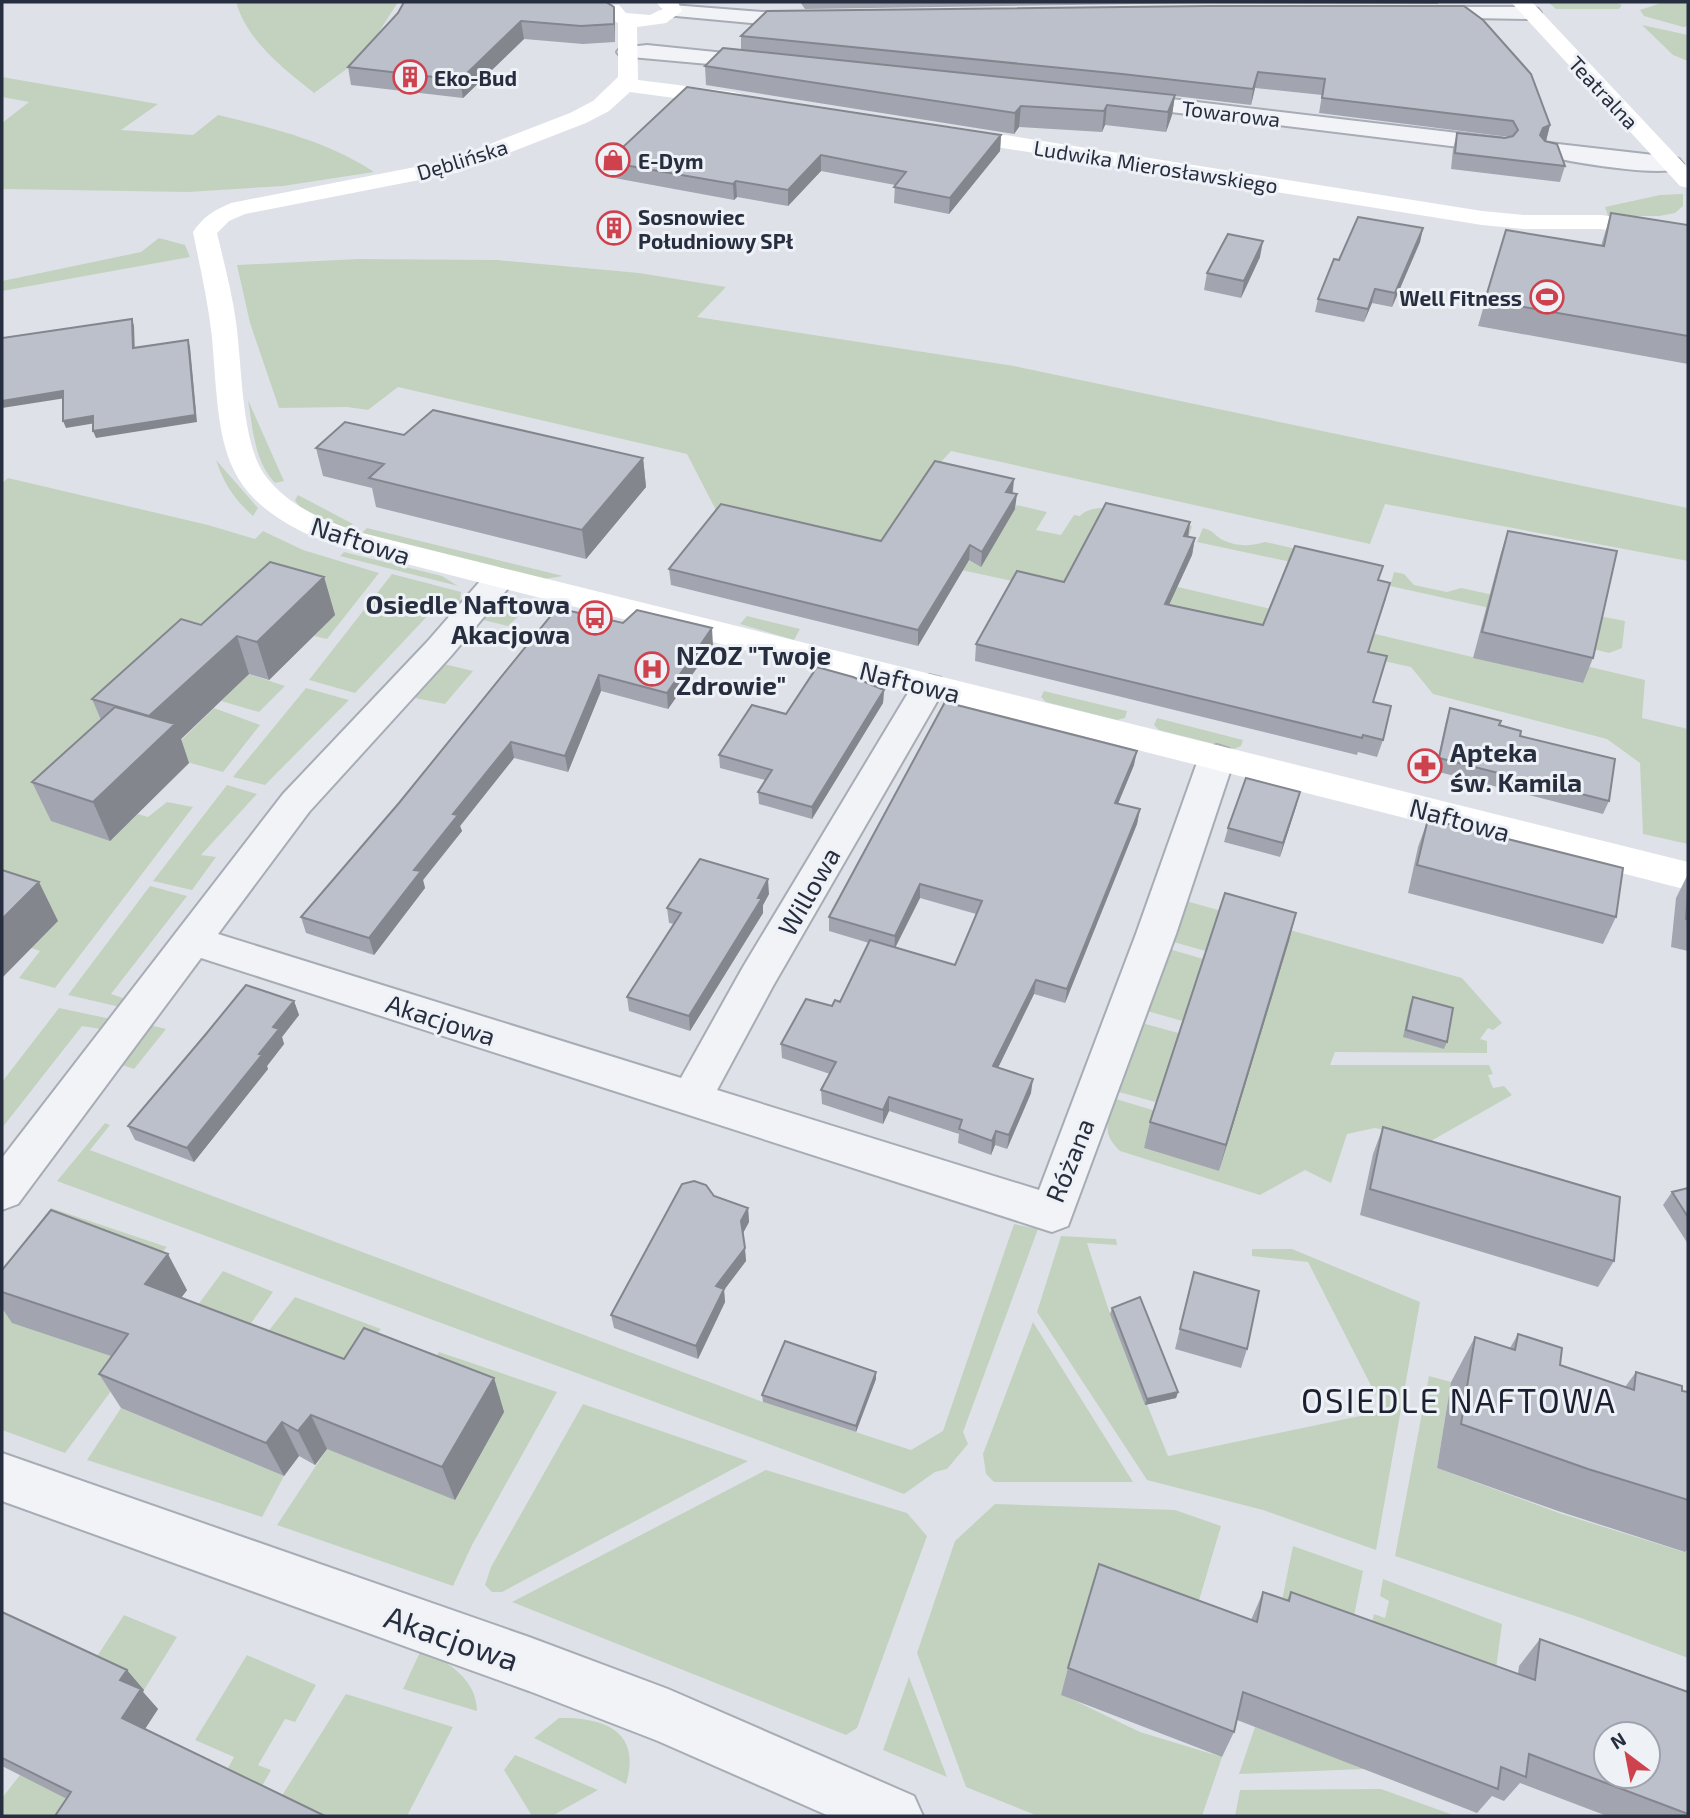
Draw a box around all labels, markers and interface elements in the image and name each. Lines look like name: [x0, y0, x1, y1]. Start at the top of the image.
street label: Teatralna: [1564, 50, 1644, 134]
building icon: Eko-Bud: [391, 58, 429, 96]
place label: Eko-Bud: [434, 65, 517, 90]
street label: Towarowa: [1180, 95, 1282, 131]
street label: Dęblińska: [414, 133, 510, 185]
street label: Ludwika Mierosławskiego: [1032, 134, 1280, 198]
shop icon: E-Dym: [594, 141, 632, 179]
place label: E-Dym: [638, 148, 704, 174]
place label: Sosnowiec Południowy SPł: [638, 204, 794, 254]
building icon: Sosnowiec Południowy SPł: [595, 209, 633, 247]
sports icon: Well Fitness: [1528, 278, 1566, 316]
place label: Well Fitness: [1399, 285, 1522, 310]
street label: Naftowa: [307, 509, 415, 571]
place label: Osiedle Naftowa Akacjowa: [365, 588, 570, 649]
bus stop icon: Osiedle Naftowa Akacjowa: [576, 599, 614, 637]
place label: NZOZ "Twoje Zdrowie": [676, 639, 831, 700]
hospital icon: NZOZ "Twoje Zdrowie": [633, 650, 671, 688]
street label: Naftowa: [856, 654, 964, 708]
place label: Apteka św. Kamila: [1450, 736, 1582, 797]
pharmacy icon: Apteka św. Kamila: [1406, 747, 1444, 785]
street label: Naftowa: [1406, 791, 1514, 847]
street label: Willowa: [770, 841, 846, 941]
street label: Akacjowa: [382, 987, 500, 1051]
street label: Różana: [1038, 1114, 1100, 1206]
district label: OSIEDLE NAFTOWA: [1301, 1380, 1617, 1420]
street label: Akacjowa: [380, 1596, 524, 1679]
north arrow: [1592, 1720, 1662, 1790]
text: N: [1606, 1727, 1630, 1754]

